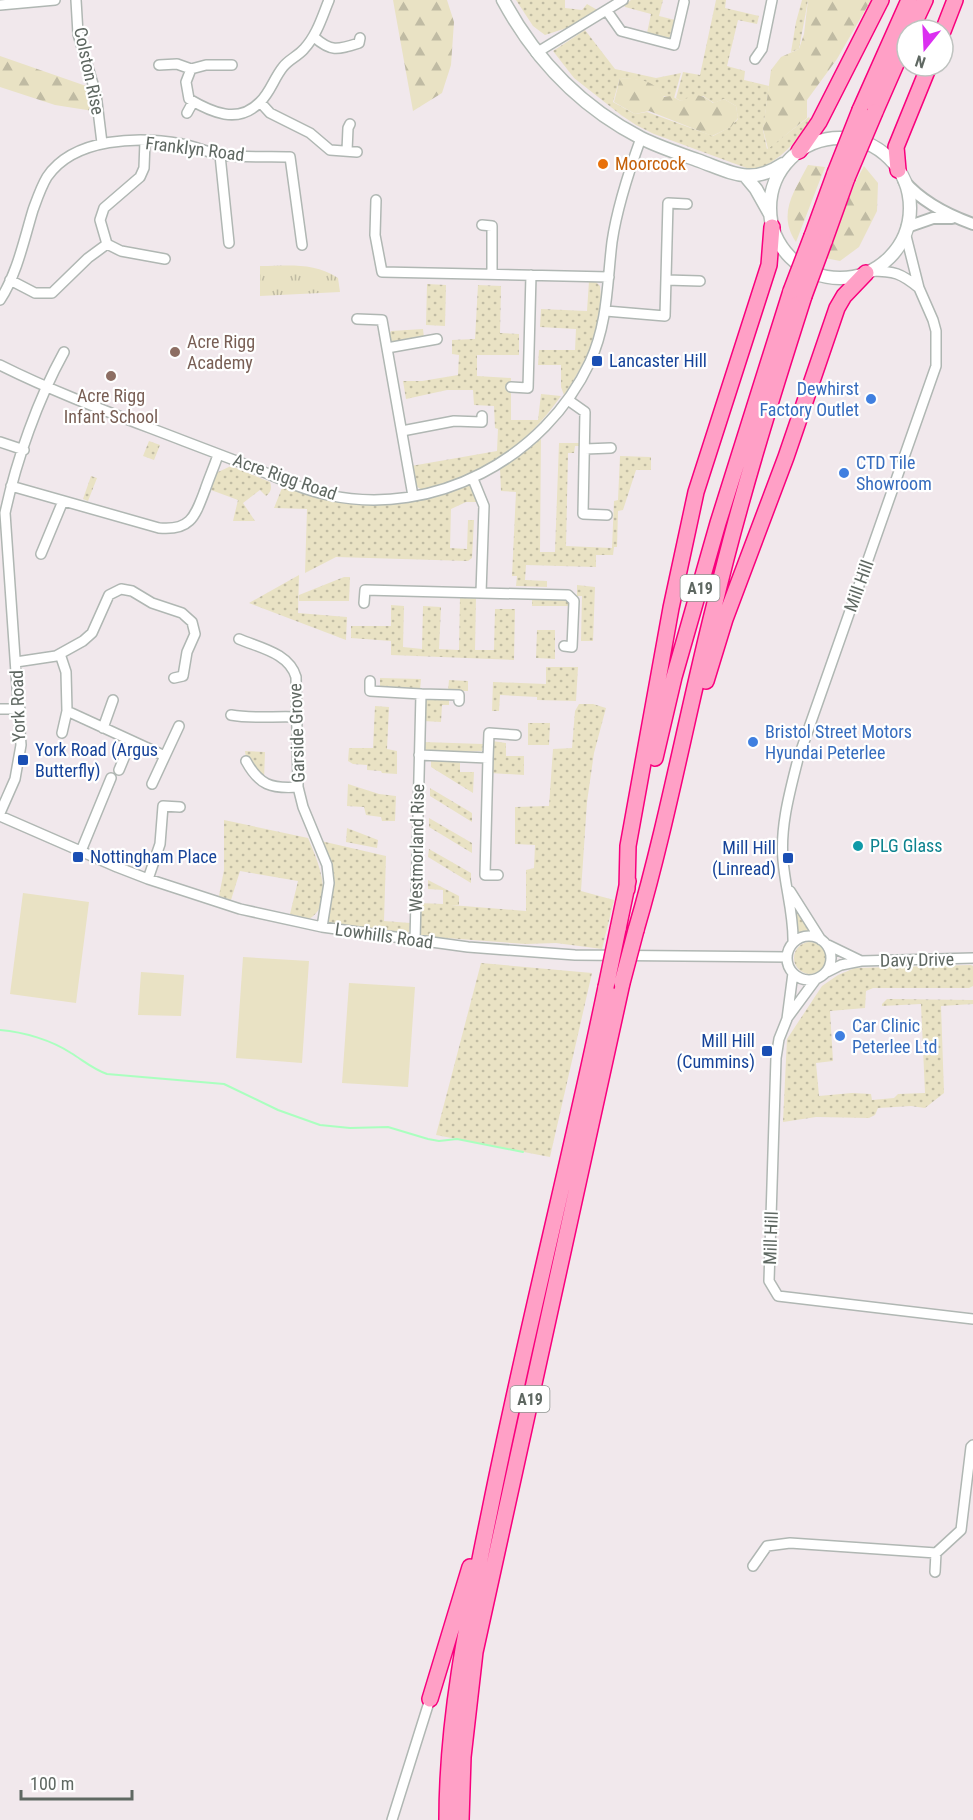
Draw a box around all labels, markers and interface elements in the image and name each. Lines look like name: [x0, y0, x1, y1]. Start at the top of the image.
north arrow: [895, 18, 955, 78]
street label: Colston Rise: [70, 25, 109, 117]
text: N: [913, 51, 928, 72]
street label: Franklyn Road: [144, 132, 246, 165]
place label: Moorcock: [615, 153, 686, 174]
marker: Moorcock: [596, 157, 610, 171]
place label: Acre Rigg Academy: [187, 331, 255, 373]
marker: Acre Rigg Academy: [168, 345, 182, 359]
place label: Lancaster Hill: [609, 350, 707, 371]
marker: Lancaster Hill: [590, 354, 604, 368]
marker: Acre Rigg Infant School: [104, 369, 118, 383]
place label: Dewhirst Factory Outlet: [760, 378, 859, 420]
place label: Acre Rigg Infant School: [64, 385, 158, 427]
marker: Dewhirst Factory Outlet: [864, 392, 878, 406]
street label: Acre Rigg Road: [231, 449, 340, 504]
place label: CTD Tile Showroom: [856, 452, 932, 494]
marker: CTD Tile Showroom: [837, 466, 851, 480]
street label: Mill Hill: [839, 557, 878, 615]
road number: A19: [680, 575, 720, 601]
street label: York Road: [6, 670, 29, 742]
street label: Garside Grove: [284, 683, 309, 783]
place label: Bristol Street Motors Hyundai Peterlee: [765, 721, 912, 763]
marker: Bristol Street Motors Hyundai Peterlee: [746, 735, 760, 749]
place label: York Road (Argus Butterfly): [35, 739, 158, 782]
marker: York Road (Argus Butterfly): [16, 753, 30, 767]
street label: Westmorland Rise: [405, 784, 428, 912]
place label: PLG Glass: [870, 835, 943, 856]
place label: Mill Hill (Linread): [712, 837, 776, 880]
marker: PLG Glass: [851, 839, 865, 853]
place label: Nottingham Place: [90, 846, 217, 867]
marker: Nottingham Place: [71, 850, 85, 864]
marker: Mill Hill (Linread): [781, 851, 795, 865]
street label: Lowhills Road: [334, 918, 434, 953]
street label: Davy Drive: [880, 948, 954, 971]
place label: Car Clinic Peterlee Ltd: [852, 1015, 938, 1057]
marker: Car Clinic Peterlee Ltd: [833, 1029, 847, 1043]
place label: Mill Hill (Cummins): [677, 1030, 755, 1073]
marker: Mill Hill (Cummins): [760, 1044, 774, 1058]
street label: Mill Hill: [759, 1211, 782, 1265]
road number: A19: [510, 1386, 550, 1412]
scale bar: [21, 1763, 132, 1801]
text: 100 m: [30, 1773, 74, 1794]

